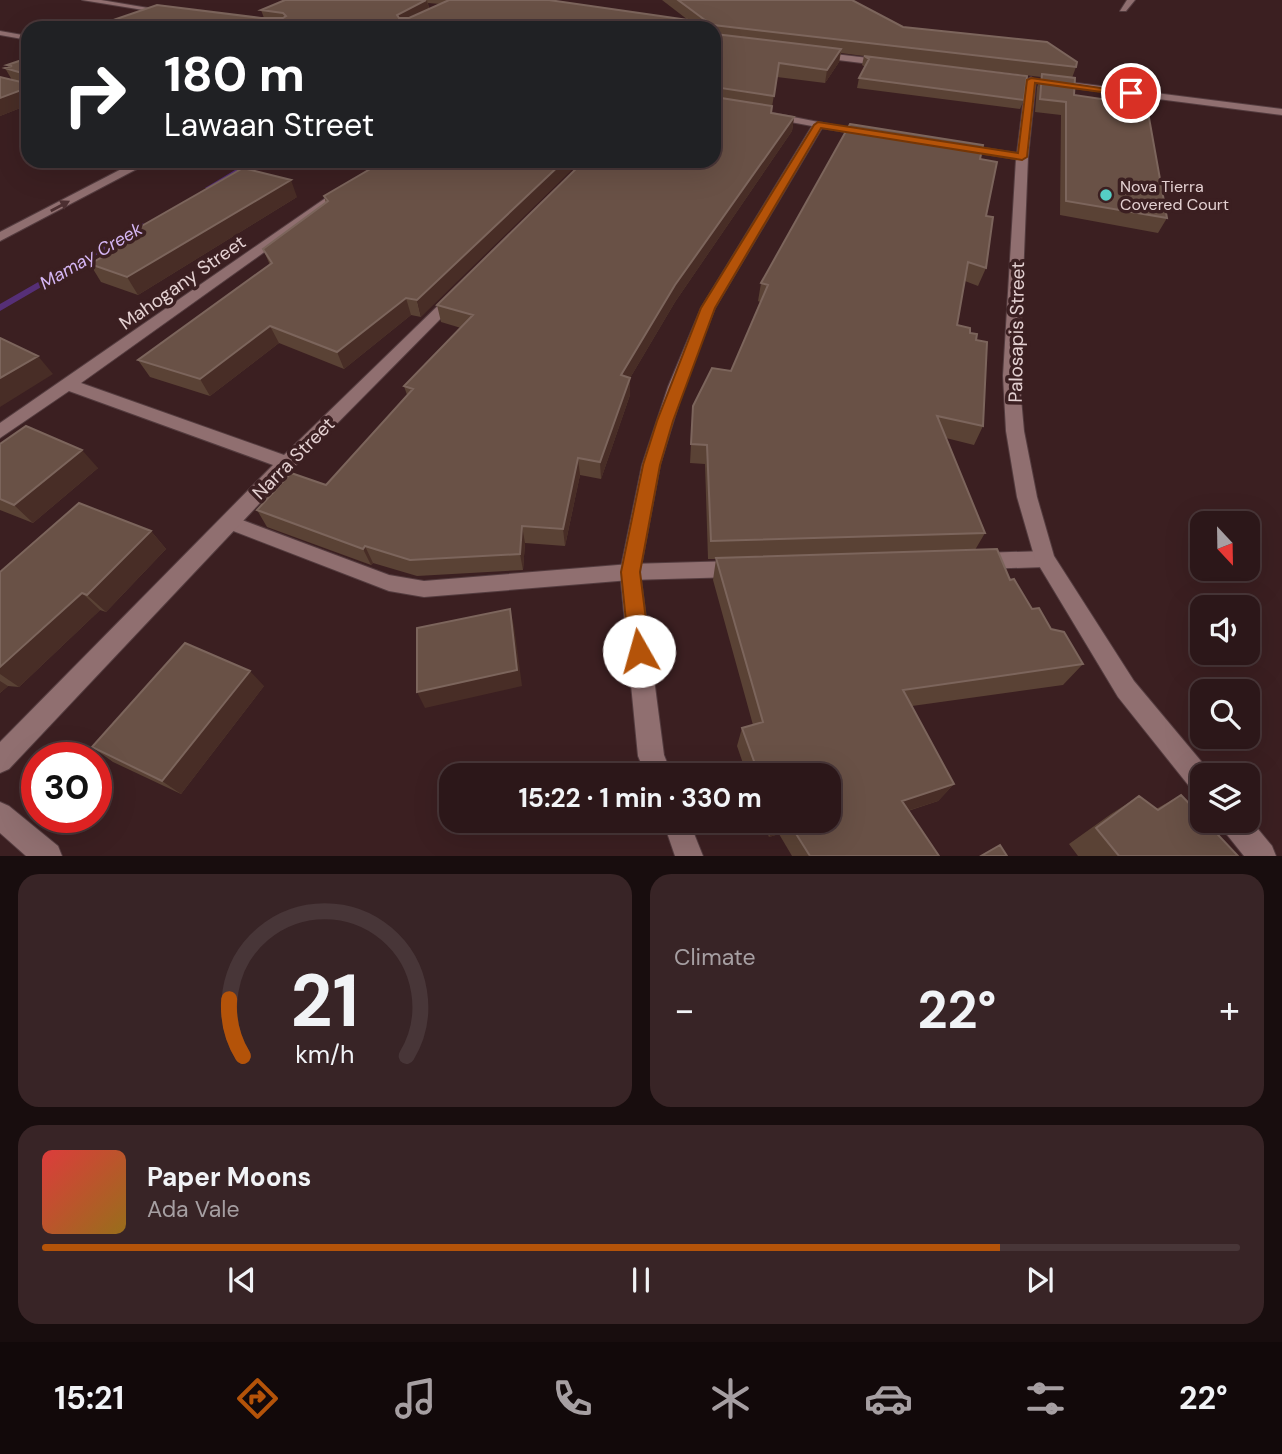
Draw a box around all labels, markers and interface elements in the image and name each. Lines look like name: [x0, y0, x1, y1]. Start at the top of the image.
text: 180 m: [164, 42, 305, 106]
icon: right: [49, 49, 140, 140]
pin: [1101, 63, 1161, 123]
icon: arrive: [1112, 74, 1150, 112]
text: Lawaan Street: [164, 104, 374, 146]
place label: Nova Tierra Covered Court: [1120, 176, 1229, 215]
marker: Nova Tierra Covered Court: [1098, 187, 1114, 203]
one-way arrow: [51, 200, 70, 212]
water label: Mamay Creek: [35, 217, 147, 295]
street label: Mahogany Street: [114, 229, 251, 335]
street label: Palosapis Street: [1003, 261, 1030, 403]
street label: Narra Street: [247, 412, 340, 505]
north arrow: [1190, 511, 1260, 581]
map controls: [1190, 511, 1260, 833]
button: sound: [1190, 595, 1260, 665]
position arrow: [602, 614, 676, 688]
button: search: [1190, 679, 1260, 749]
speed limit sign: 30: [21, 742, 112, 833]
button: layers: [1190, 763, 1260, 833]
text: 15:22 · 1 min · 330 m: [518, 781, 762, 815]
text: Climate: [674, 942, 756, 972]
text: 21: [291, 955, 359, 1050]
text: 22°: [918, 976, 996, 1044]
text: −: [674, 985, 695, 1035]
text: +: [1219, 985, 1240, 1035]
text: km/h: [295, 1038, 355, 1071]
text: Paper Moons: [147, 1160, 311, 1194]
text: Ada Vale: [147, 1194, 240, 1224]
icon: previous: [223, 1261, 261, 1299]
icon: pause: [622, 1261, 660, 1299]
icon: next: [1021, 1261, 1059, 1299]
icon: directions: [233, 1374, 282, 1423]
icon: music: [391, 1374, 440, 1423]
icon: phone: [548, 1374, 597, 1423]
icon: climate: [706, 1374, 755, 1423]
icon: car: [864, 1374, 913, 1423]
icon: filters: [1021, 1374, 1070, 1423]
text: 15:21: [54, 1377, 124, 1419]
text: 22°: [1179, 1377, 1228, 1419]

